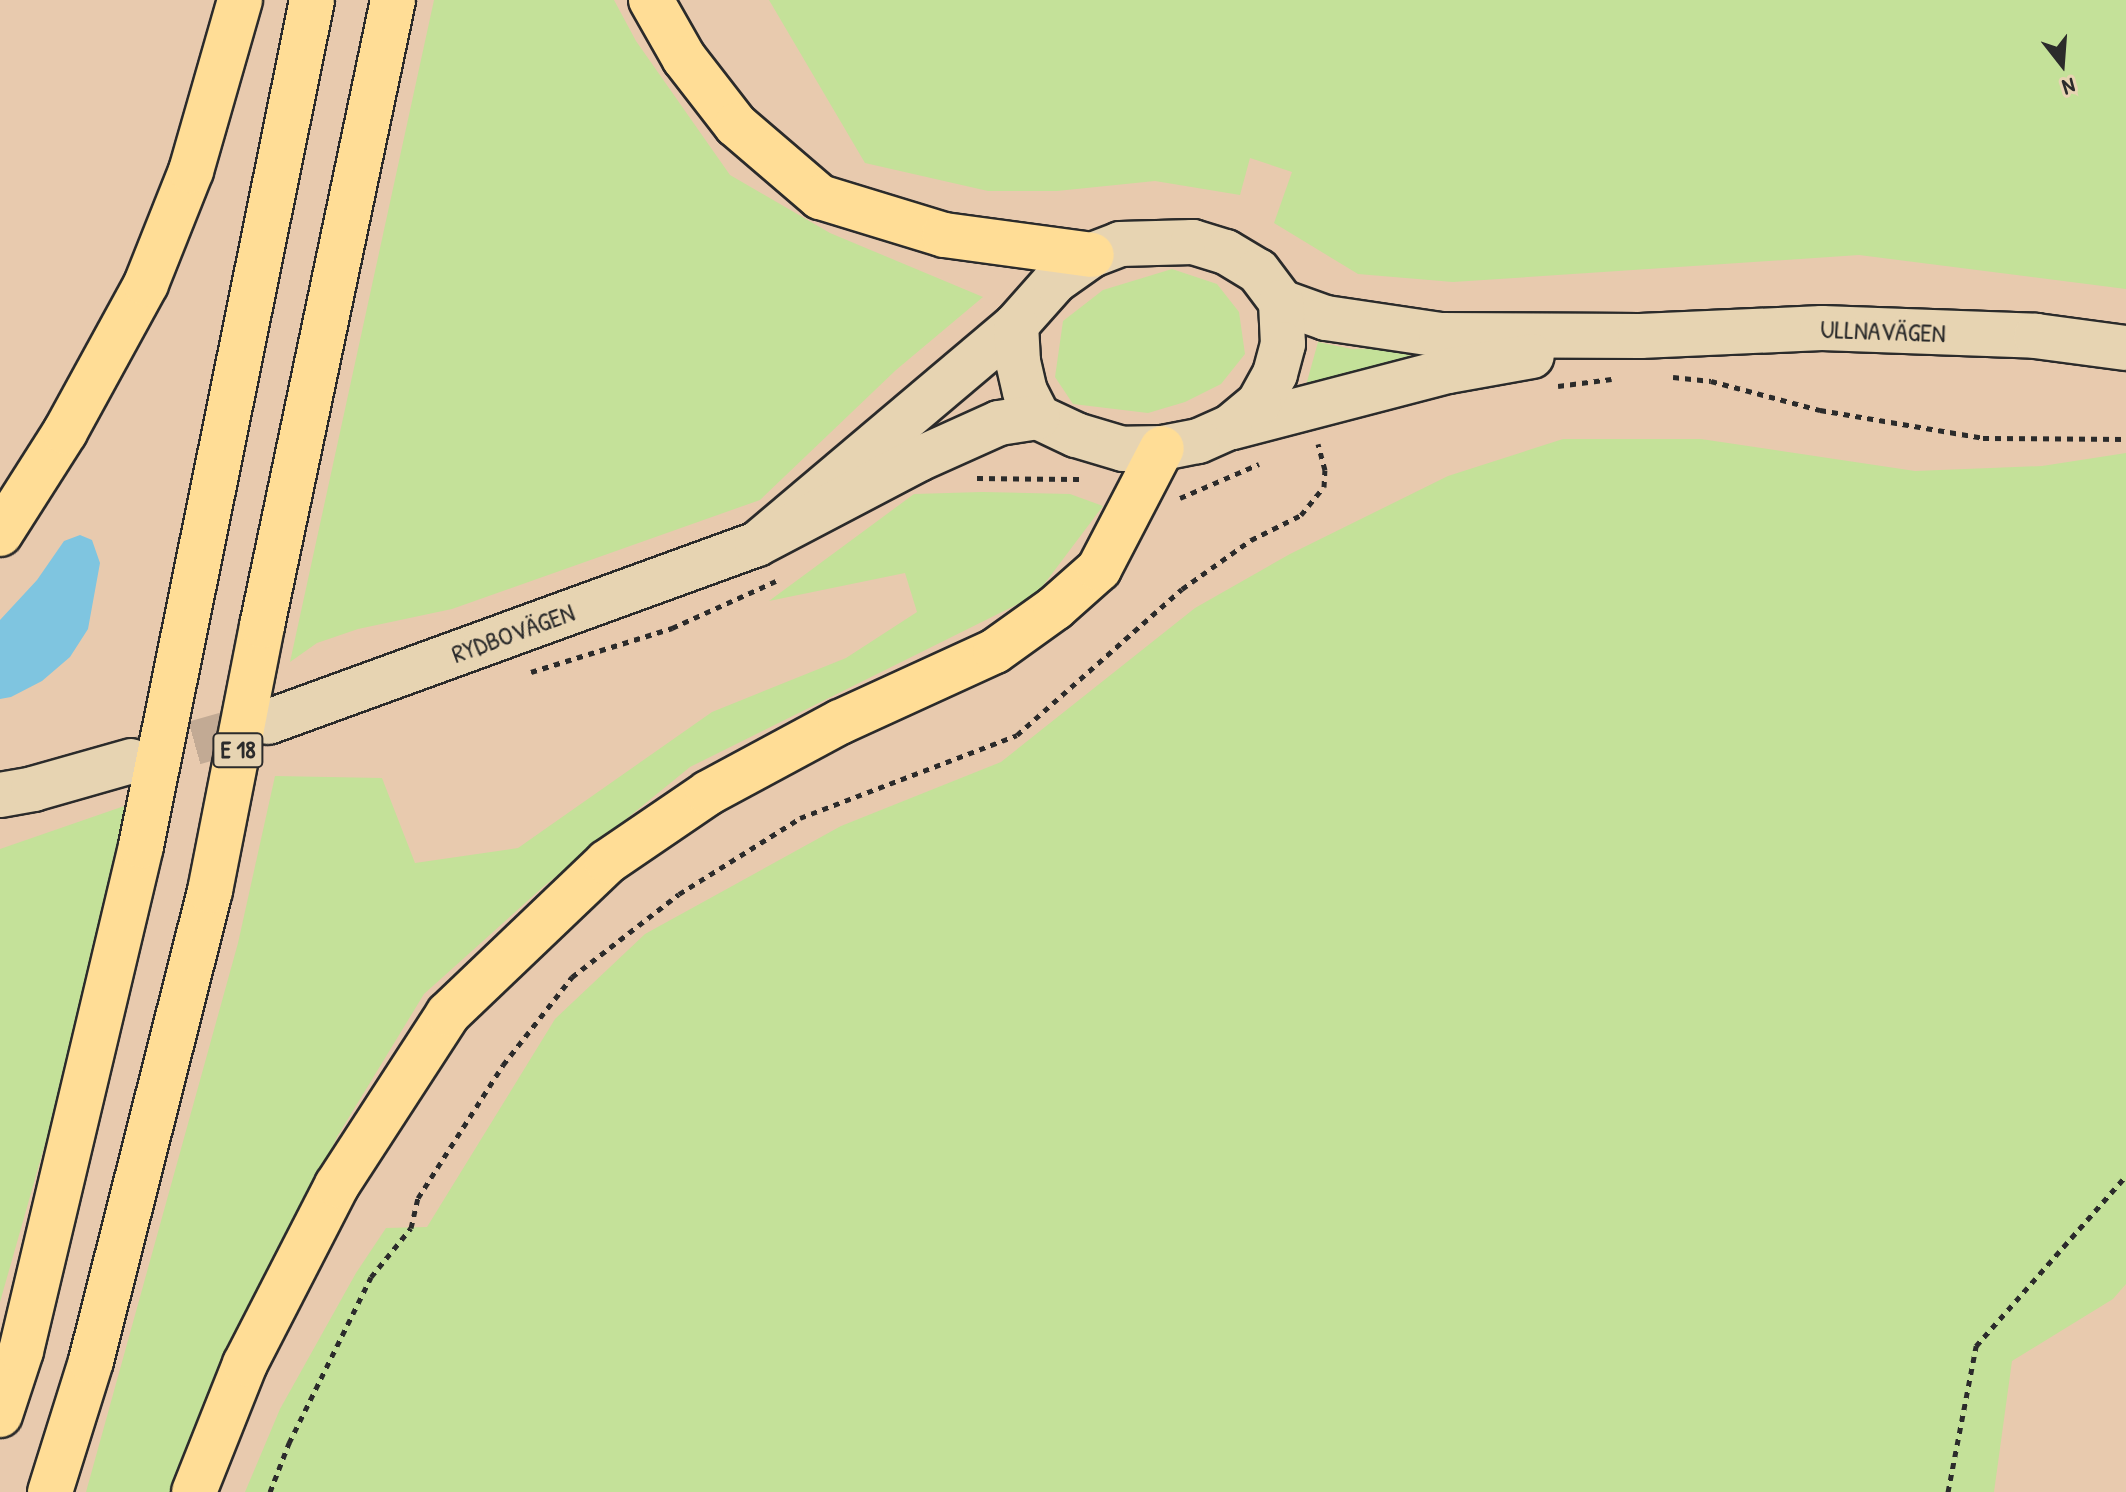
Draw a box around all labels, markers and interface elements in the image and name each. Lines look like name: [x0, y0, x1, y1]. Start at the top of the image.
north arrow: [2022, 24, 2102, 104]
text: N: [2059, 71, 2079, 103]
street label: ULLNAVÄGEN: [1820, 313, 1946, 349]
street label: RYDBOVÄGEN: [447, 596, 579, 670]
road number: E 18: [212, 730, 264, 770]

